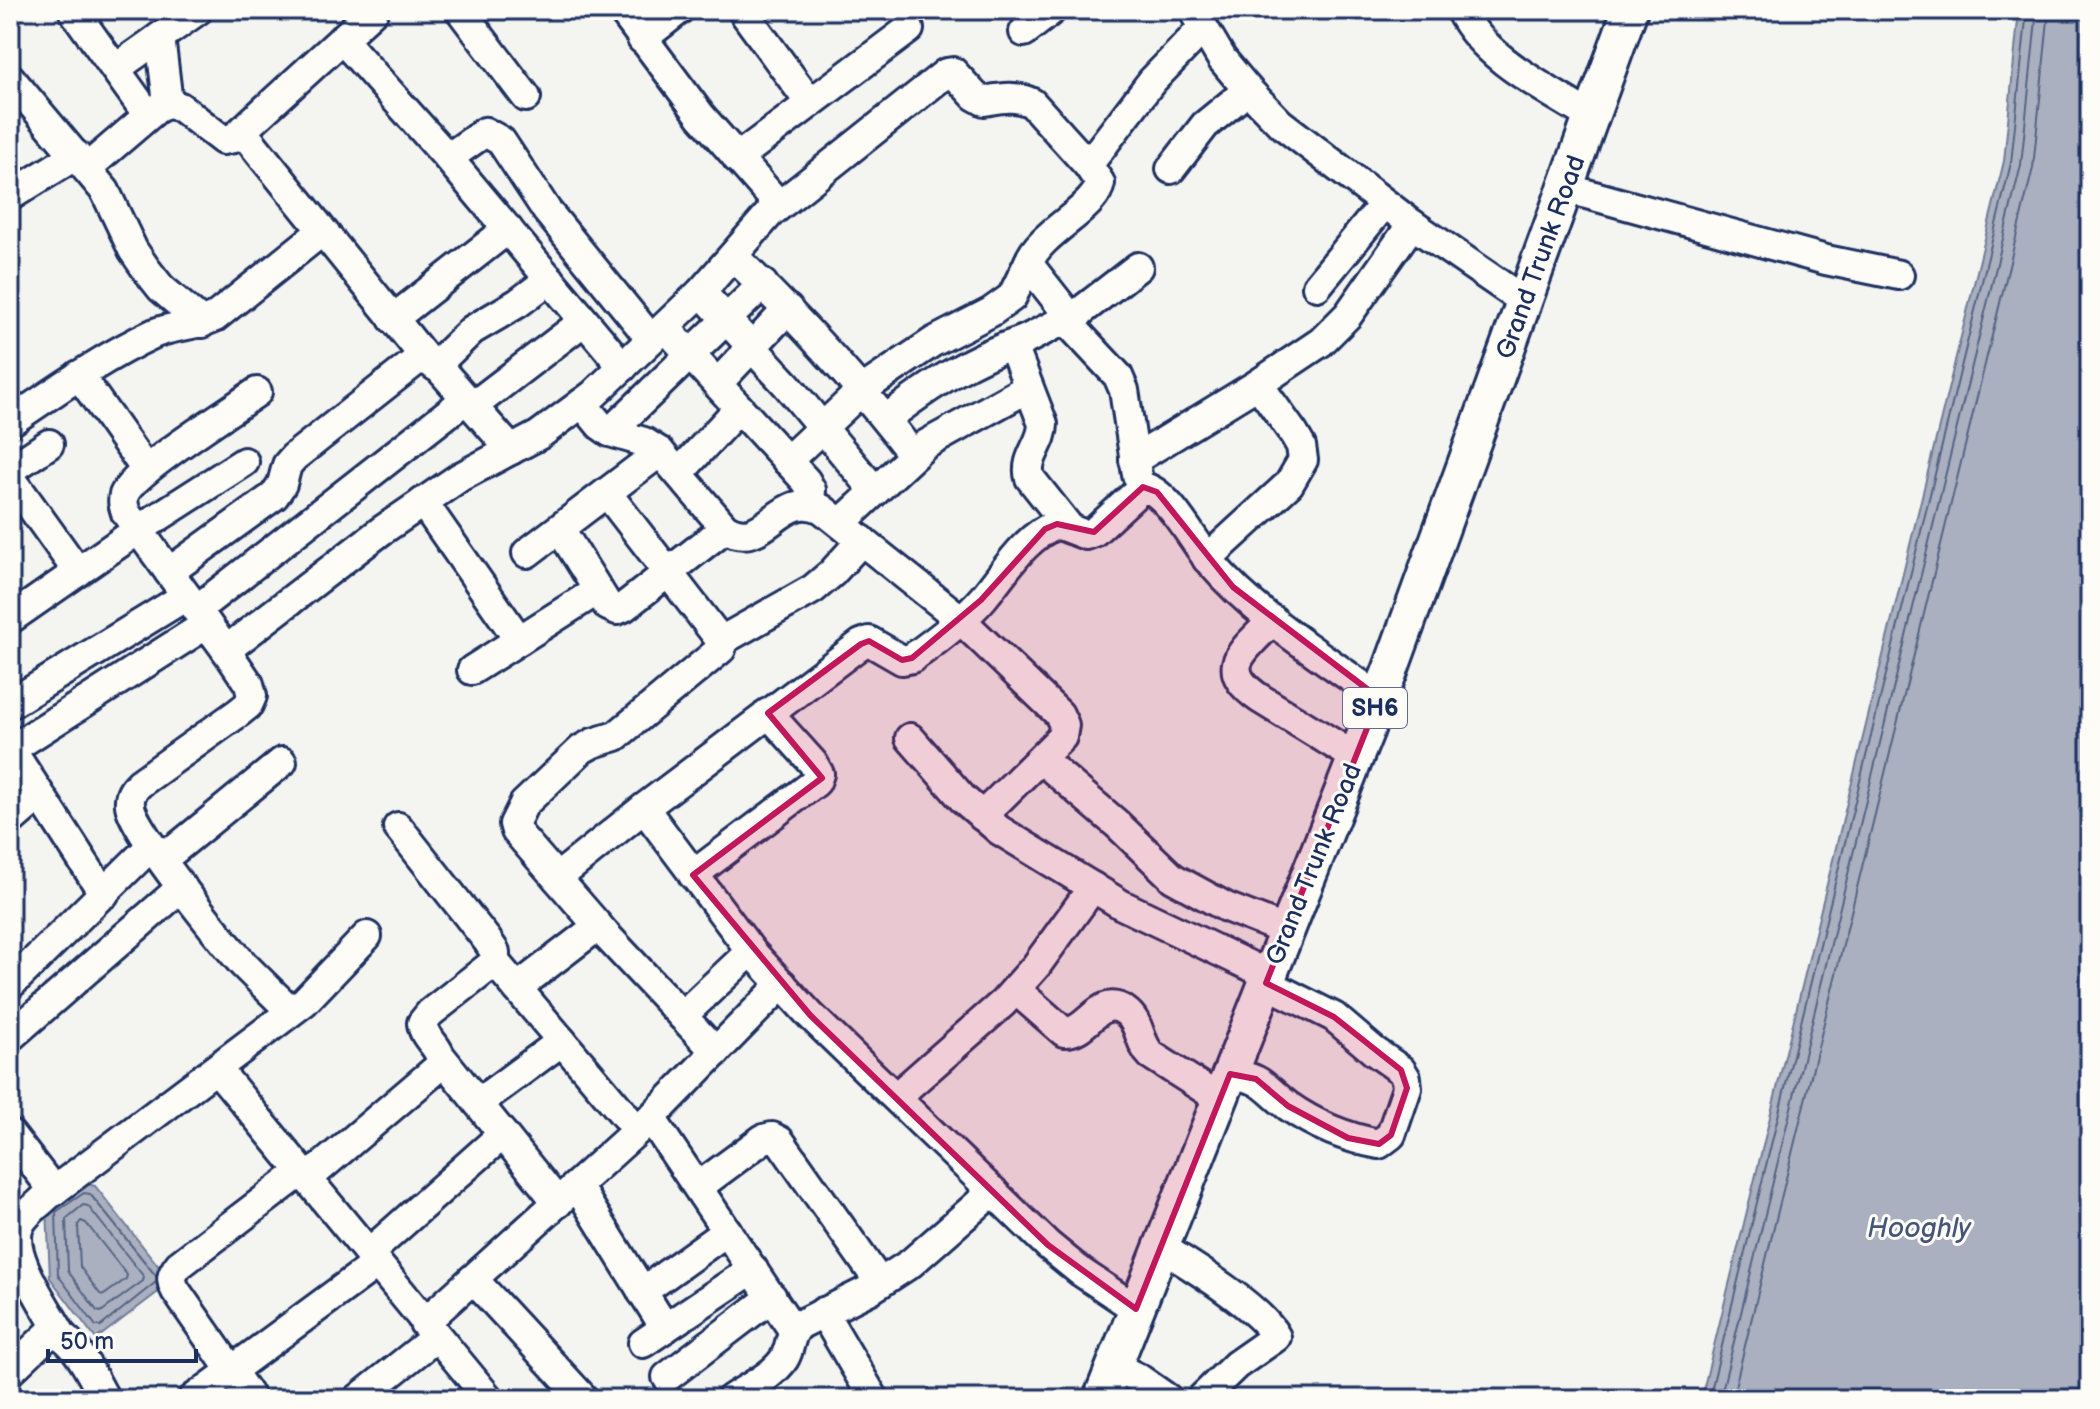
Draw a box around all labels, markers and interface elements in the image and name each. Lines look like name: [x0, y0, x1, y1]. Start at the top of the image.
street label: Grand Trunk Road: [1490, 151, 1593, 364]
road number: SH6: [1343, 688, 1407, 728]
street label: Grand Trunk Road: [1260, 759, 1369, 970]
water label: Hooghly: [1867, 1212, 1972, 1245]
scale bar: [48, 1313, 196, 1363]
text: 50 m: [60, 1327, 114, 1356]

